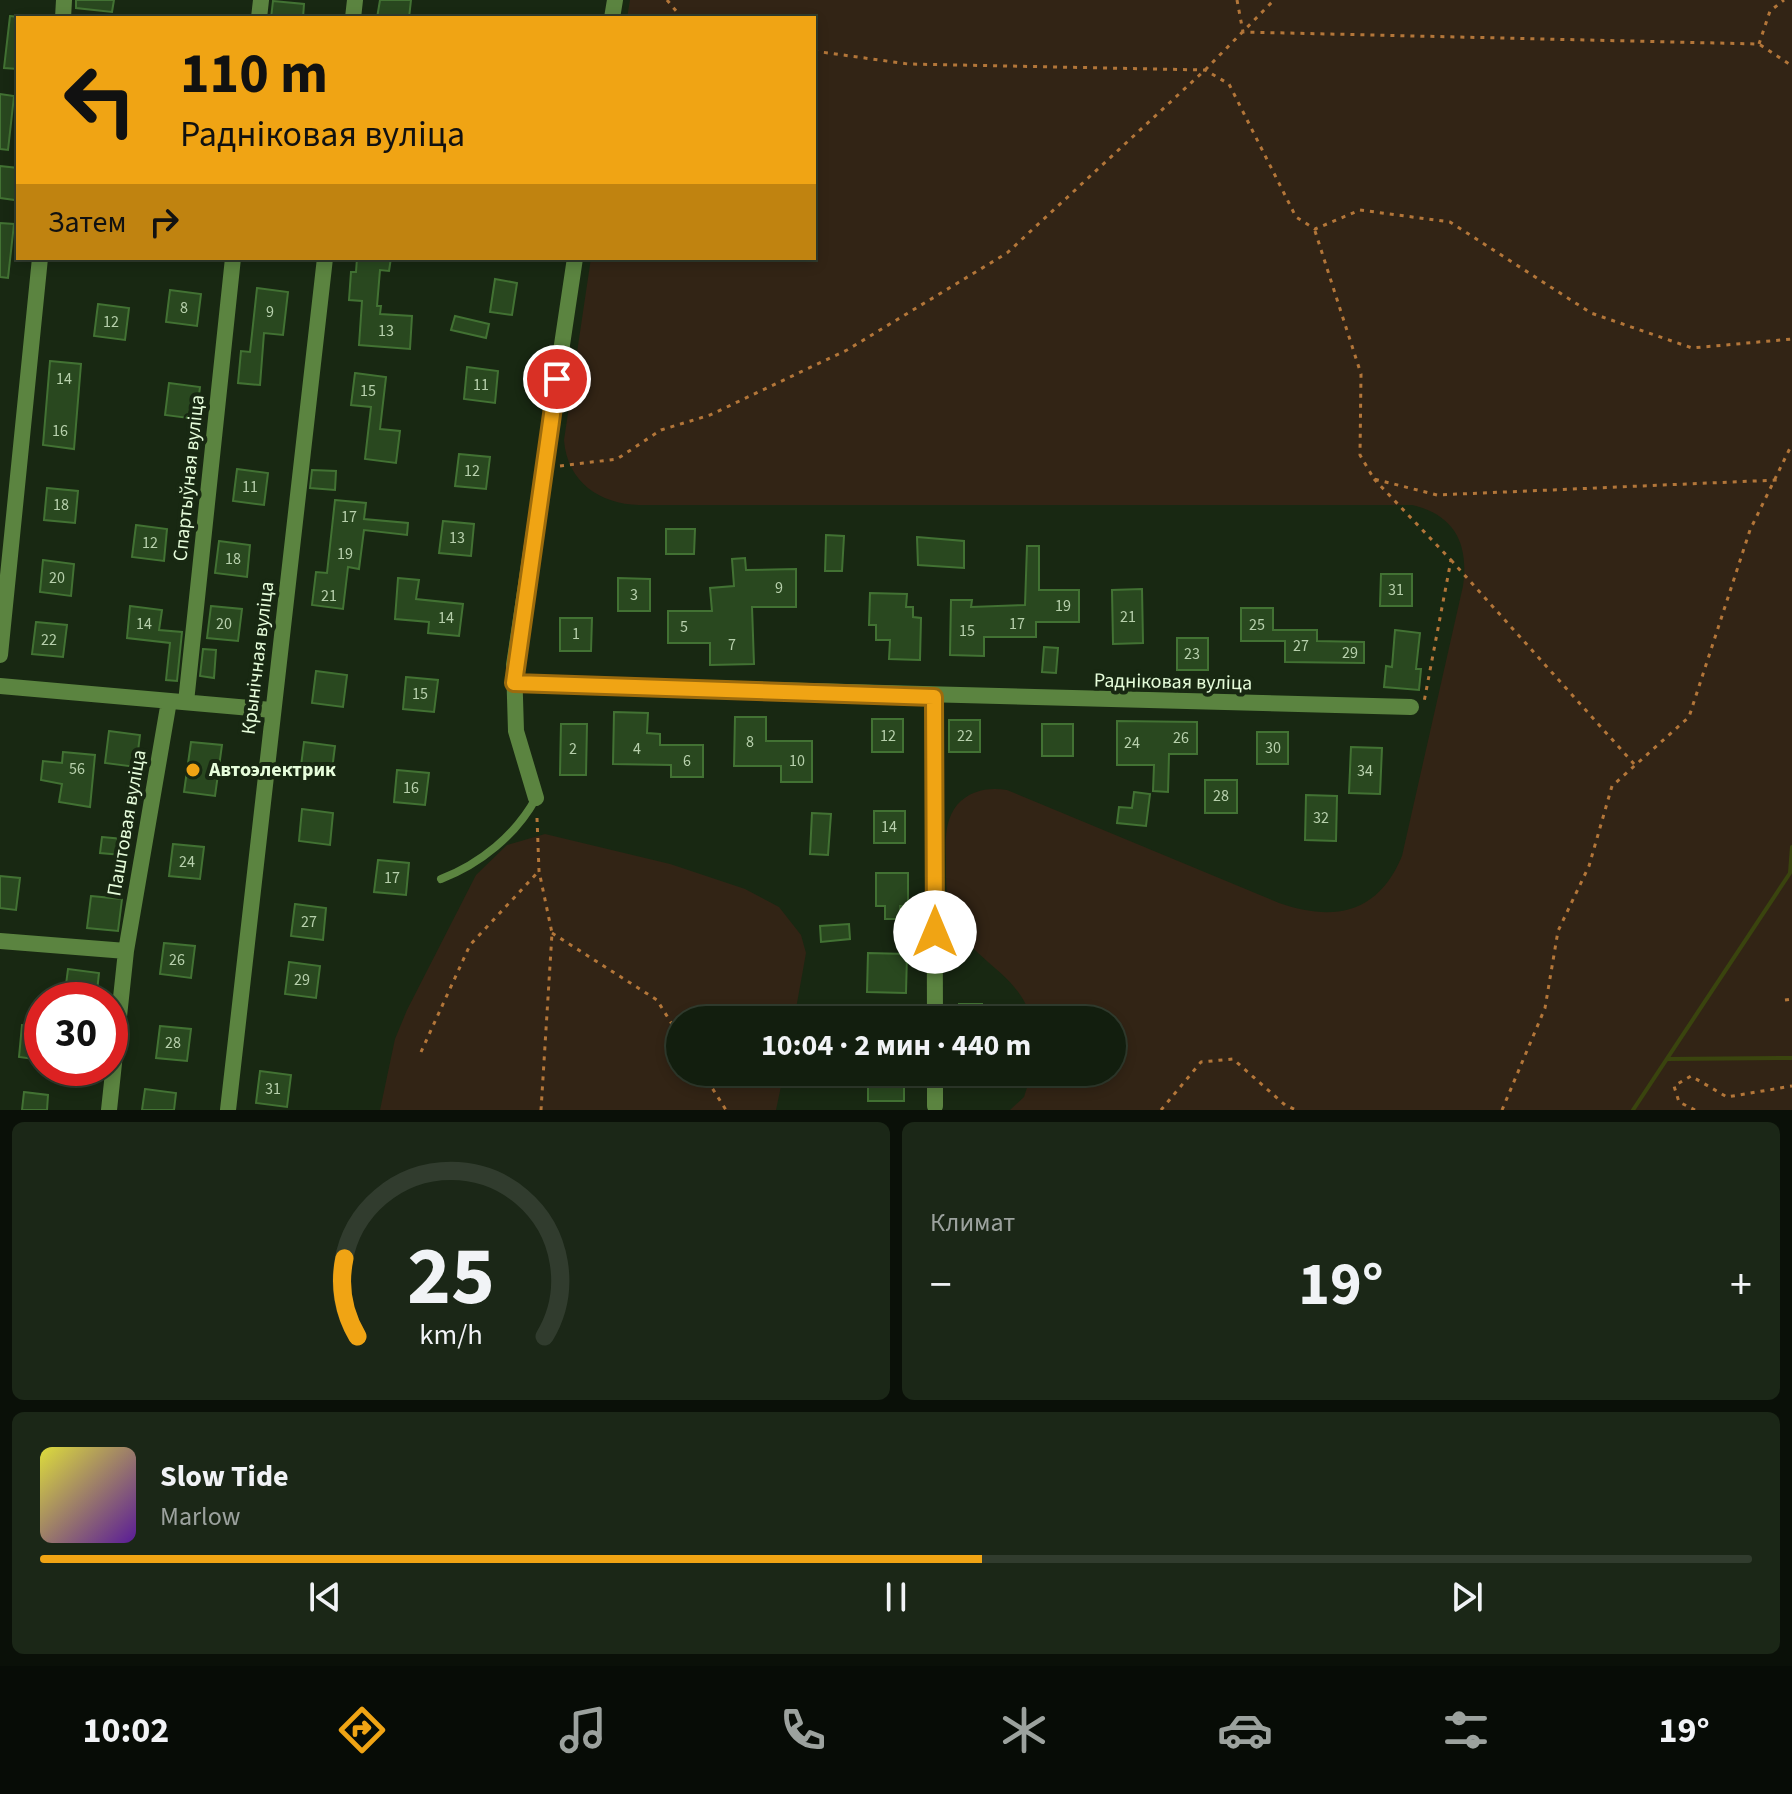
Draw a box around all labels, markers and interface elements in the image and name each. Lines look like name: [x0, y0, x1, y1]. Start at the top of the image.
text: 110 m: [180, 35, 328, 114]
icon: left: [48, 48, 152, 152]
text: Радніковая вуліца: [180, 109, 465, 160]
icon: right: [142, 200, 186, 244]
text: Затем: [48, 201, 126, 244]
house number: 8: [180, 297, 188, 319]
house number: 9: [266, 301, 274, 323]
house number: 12: [103, 311, 119, 333]
house number: 13: [378, 320, 394, 342]
pin: [523, 345, 591, 413]
icon: arrive: [535, 357, 579, 401]
house number: 14: [56, 368, 72, 390]
house number: 11: [473, 374, 489, 396]
house number: 15: [360, 380, 376, 402]
street label: Спартыўная вуліца: [166, 393, 212, 563]
house number: 16: [52, 420, 68, 442]
house number: 12: [464, 460, 480, 482]
house number: 11: [242, 476, 258, 498]
house number: 18: [53, 494, 69, 516]
house number: 17: [341, 506, 357, 528]
house number: 13: [449, 527, 465, 549]
house number: 12: [142, 532, 158, 554]
house number: 19: [337, 543, 353, 565]
house number: 18: [225, 548, 241, 570]
house number: 20: [49, 567, 65, 589]
house number: 9: [775, 577, 783, 599]
house number: 31: [1388, 579, 1404, 601]
street label: Крынічная вуліца: [235, 580, 281, 736]
house number: 3: [630, 584, 638, 606]
house number: 21: [321, 585, 337, 607]
house number: 19: [1055, 595, 1071, 617]
house number: 21: [1120, 606, 1136, 628]
house number: 14: [438, 607, 454, 629]
house number: 14: [136, 613, 152, 635]
house number: 20: [216, 613, 232, 635]
house number: 17: [1009, 613, 1025, 635]
house number: 25: [1249, 614, 1265, 636]
house number: 5: [680, 616, 688, 638]
house number: 15: [959, 620, 975, 642]
house number: 1: [572, 623, 580, 645]
house number: 22: [41, 629, 57, 651]
house number: 7: [728, 634, 736, 656]
house number: 27: [1293, 635, 1309, 657]
house number: 29: [1342, 642, 1358, 664]
house number: 23: [1184, 643, 1200, 665]
street label: Радніковая вуліца: [1094, 667, 1252, 697]
house number: 15: [412, 683, 428, 705]
house number: 12: [880, 725, 896, 747]
house number: 22: [957, 725, 973, 747]
house number: 26: [1173, 727, 1189, 749]
house number: 8: [746, 731, 754, 753]
house number: 24: [1124, 732, 1140, 754]
house number: 30: [1265, 737, 1281, 759]
house number: 2: [569, 738, 577, 760]
house number: 4: [633, 738, 641, 760]
street label: Паштовая вуліца: [100, 747, 154, 899]
house number: 6: [683, 750, 691, 772]
house number: 10: [789, 750, 805, 772]
place label: Автоэлектрик: [208, 756, 336, 784]
house number: 56: [69, 758, 85, 780]
house number: 34: [1357, 760, 1373, 782]
marker: Автоэлектрик: [184, 761, 202, 779]
house number: 16: [403, 777, 419, 799]
house number: 28: [1213, 785, 1229, 807]
house number: 32: [1313, 807, 1329, 829]
house number: 14: [881, 816, 897, 838]
house number: 24: [179, 851, 195, 873]
house number: 17: [384, 867, 400, 889]
position arrow: [893, 890, 977, 974]
house number: 27: [301, 911, 317, 933]
house number: 26: [169, 949, 185, 971]
house number: 29: [294, 969, 310, 991]
speed limit sign: 30: [24, 982, 128, 1086]
text: 10:04 · 2 мин · 440 m: [761, 1024, 1031, 1067]
house number: 28: [165, 1032, 181, 1054]
house number: 31: [265, 1078, 281, 1100]
text: Климат: [930, 1204, 1015, 1241]
text: 25: [407, 1218, 495, 1336]
text: 19°: [1298, 1243, 1384, 1328]
text: −: [930, 1254, 952, 1317]
text: +: [1730, 1254, 1752, 1317]
text: km/h: [419, 1315, 483, 1355]
text: Slow Tide: [160, 1455, 289, 1498]
text: Marlow: [160, 1498, 240, 1535]
icon: previous: [303, 1575, 347, 1619]
icon: pause: [874, 1575, 918, 1619]
icon: next: [1445, 1575, 1489, 1619]
icon: directions: [334, 1702, 390, 1758]
icon: music: [555, 1702, 611, 1758]
icon: phone: [775, 1702, 831, 1758]
icon: climate: [996, 1702, 1052, 1758]
icon: car: [1217, 1702, 1273, 1758]
icon: filters: [1438, 1702, 1494, 1758]
text: 10:02: [82, 1705, 169, 1756]
text: 19°: [1658, 1705, 1710, 1756]

